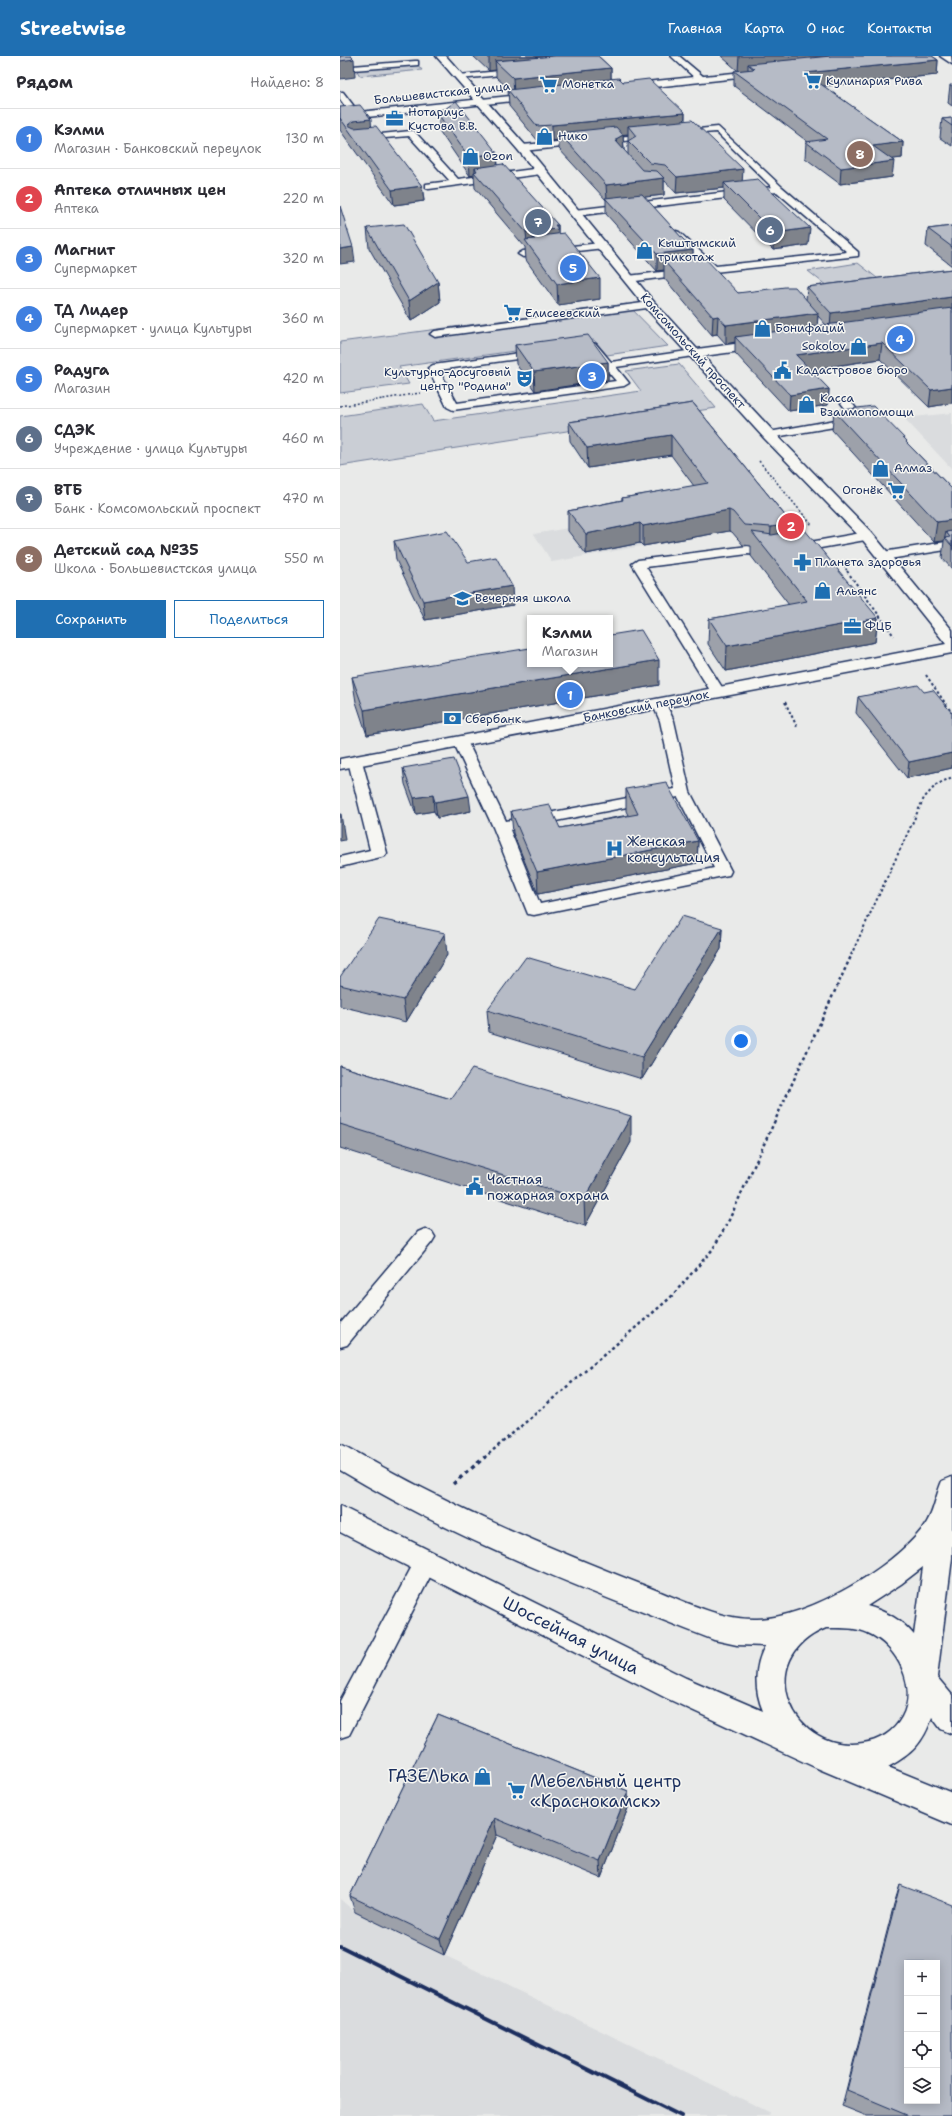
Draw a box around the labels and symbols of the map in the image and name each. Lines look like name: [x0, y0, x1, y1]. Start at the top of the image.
supermarket icon: Кулинария Рива: [803, 71, 823, 91]
place label: Кулинария Рива: [826, 73, 923, 89]
supermarket icon: Монетка: [539, 74, 559, 94]
place label: Монетка: [562, 76, 615, 92]
street label: Большевистская улица: [373, 78, 511, 108]
place label: Нотариус Кустова В.В.: [408, 104, 477, 134]
office icon: Нотариус Кустова В.В.: [385, 109, 405, 129]
shop icon: Нико: [535, 126, 555, 146]
place label: Нико: [558, 128, 588, 144]
pin: 8: [847, 139, 873, 169]
shop icon: Ozon: [460, 146, 480, 166]
place label: Ozon: [483, 148, 513, 164]
pin: 7: [525, 207, 551, 237]
pin: 6: [757, 215, 783, 245]
place label: Кыштымский трикотаж: [658, 235, 736, 265]
shop icon: Кыштымский трикотаж: [635, 240, 655, 260]
pin: 5: [560, 253, 586, 283]
street label: Комсомольский проспект: [637, 290, 750, 413]
supermarket icon: Елисеевский: [502, 303, 522, 323]
place label: Елисеевский: [525, 305, 600, 321]
shop icon: Бонифаций: [752, 318, 772, 338]
place label: Бонифаций: [775, 320, 845, 336]
pin: 4: [887, 324, 913, 354]
shop icon: Sokolov: [849, 336, 869, 356]
place label: Sokolov: [802, 338, 846, 354]
public building icon: Кадастровое бюро: [773, 360, 793, 380]
pin: 3: [579, 361, 605, 391]
place label: Кадастровое бюро: [796, 362, 908, 378]
place label: Культурно-досуговый центр "Родина": [384, 364, 511, 394]
theatre icon: Культурно-досуговый центр "Родина": [514, 369, 534, 389]
place label: Касса Взаимопомощи: [820, 390, 914, 420]
shop icon: Касса Взаимопомощи: [797, 395, 817, 415]
shop icon: Алмаз: [871, 458, 891, 478]
place label: Алмаз: [894, 460, 932, 476]
supermarket icon: Огонёк: [886, 480, 906, 500]
place label: Огонёк: [842, 482, 884, 498]
pin: 2: [778, 511, 804, 541]
pharmacy icon: Планета здоровья: [792, 552, 812, 572]
place label: Планета здоровья: [815, 554, 921, 570]
shop icon: Альянс: [813, 581, 833, 601]
place label: Альянс: [836, 583, 877, 599]
school or university icon: Вечерняя школа: [452, 588, 472, 608]
place label: Вечерняя школа: [475, 590, 571, 606]
office icon: ФЦБ: [842, 616, 862, 636]
place label: ФЦБ: [865, 618, 892, 634]
pin: 1: [557, 680, 583, 710]
street label: Банковский переулок: [582, 686, 711, 726]
bank icon: Сбербанк: [442, 709, 462, 729]
place label: Сбербанк: [465, 711, 522, 727]
place label: Женская консультация: [627, 832, 720, 866]
hospital icon: Женская консультация: [604, 839, 624, 859]
your location: [731, 1031, 751, 1051]
place label: Частная пожарная охрана: [487, 1170, 609, 1204]
public building icon: Частная пожарная охрана: [464, 1177, 484, 1197]
street label: Шоссейная улица: [499, 1591, 643, 1679]
place label: ГАЗЕЛЬка: [388, 1765, 469, 1787]
shop icon: ГАЗЕЛЬка: [472, 1766, 492, 1786]
place label: Мебельный центр «Краснокамск»: [530, 1770, 681, 1812]
supermarket icon: Мебельный центр «Краснокамск»: [507, 1781, 527, 1801]

